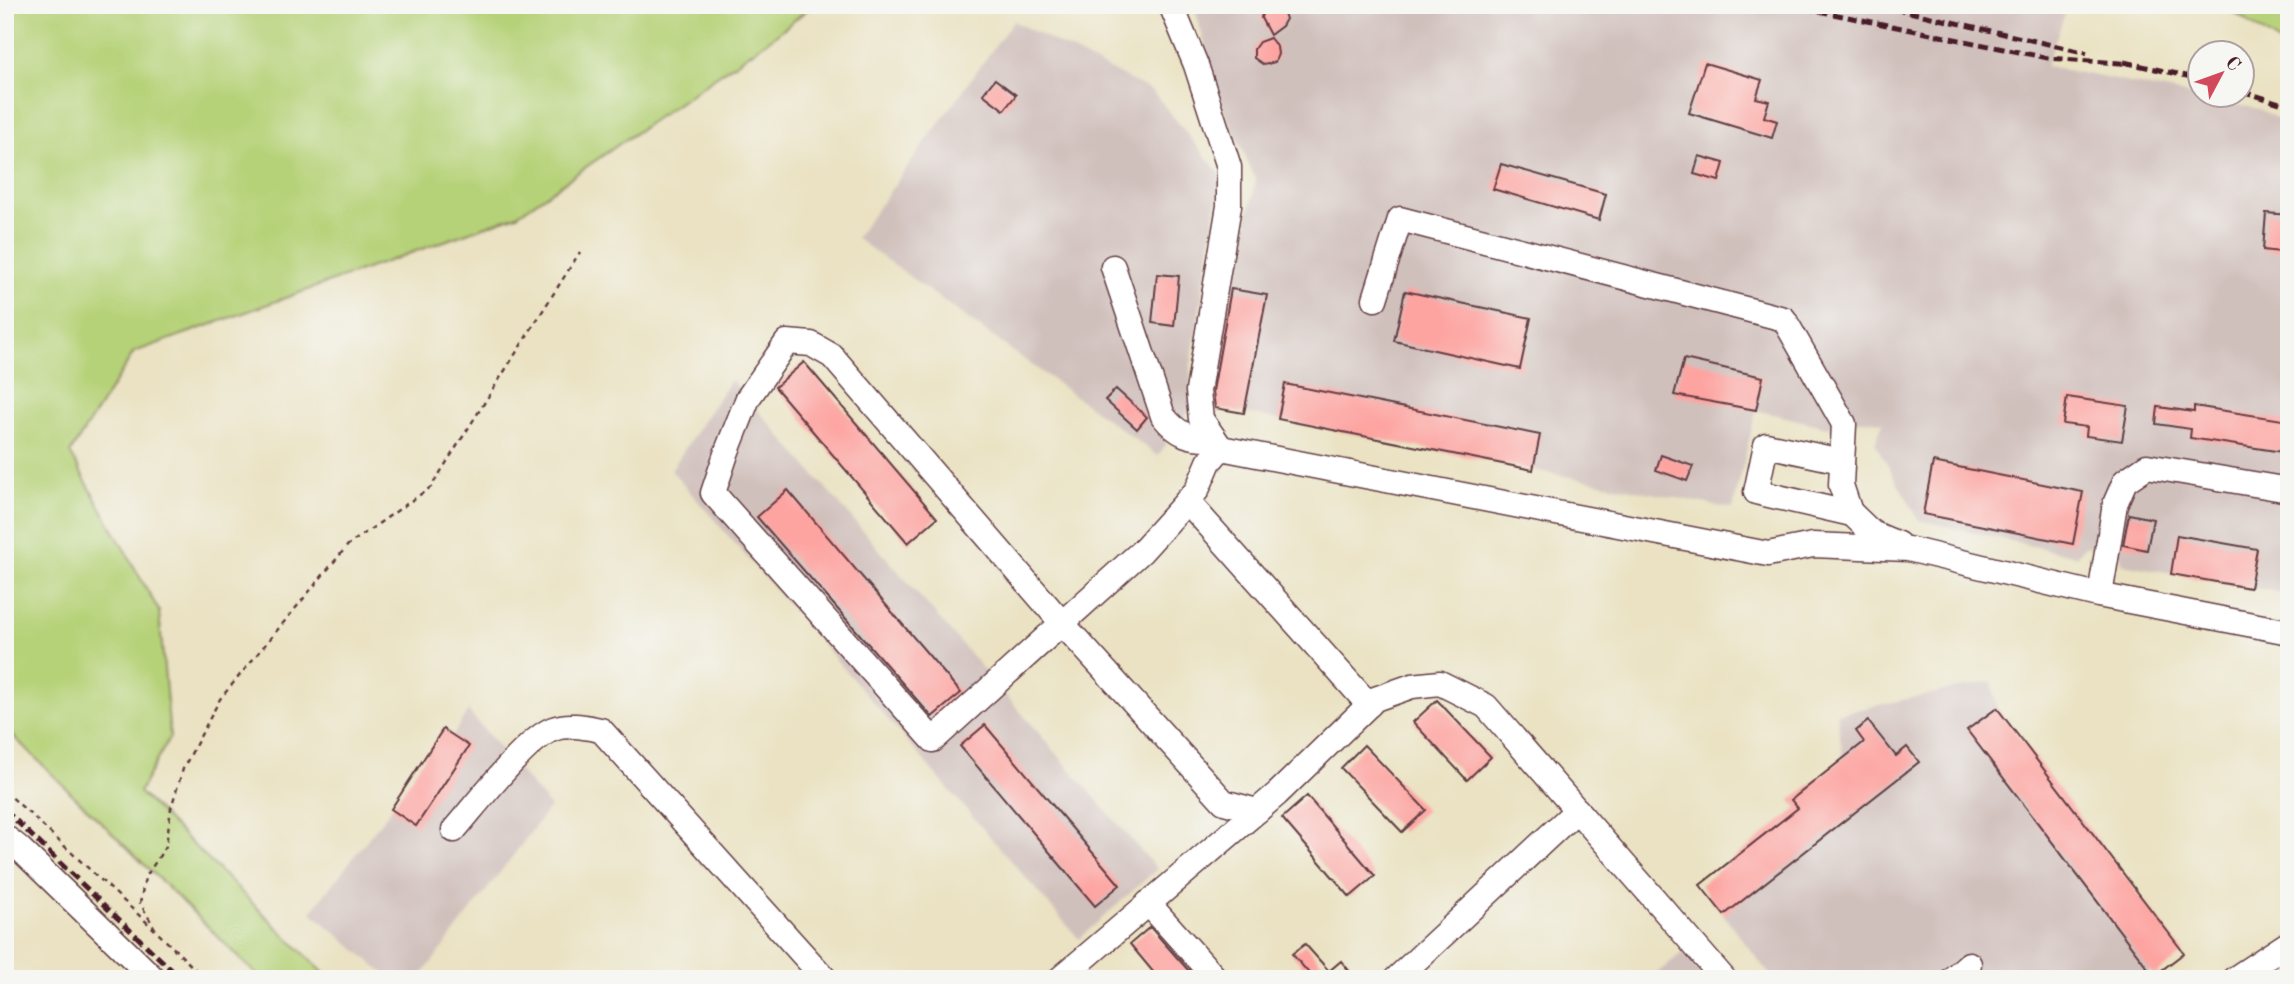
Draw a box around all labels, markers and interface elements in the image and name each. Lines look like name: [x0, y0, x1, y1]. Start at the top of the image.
north arrow: [2186, 38, 2256, 108]
text: С: [2221, 54, 2243, 75]

